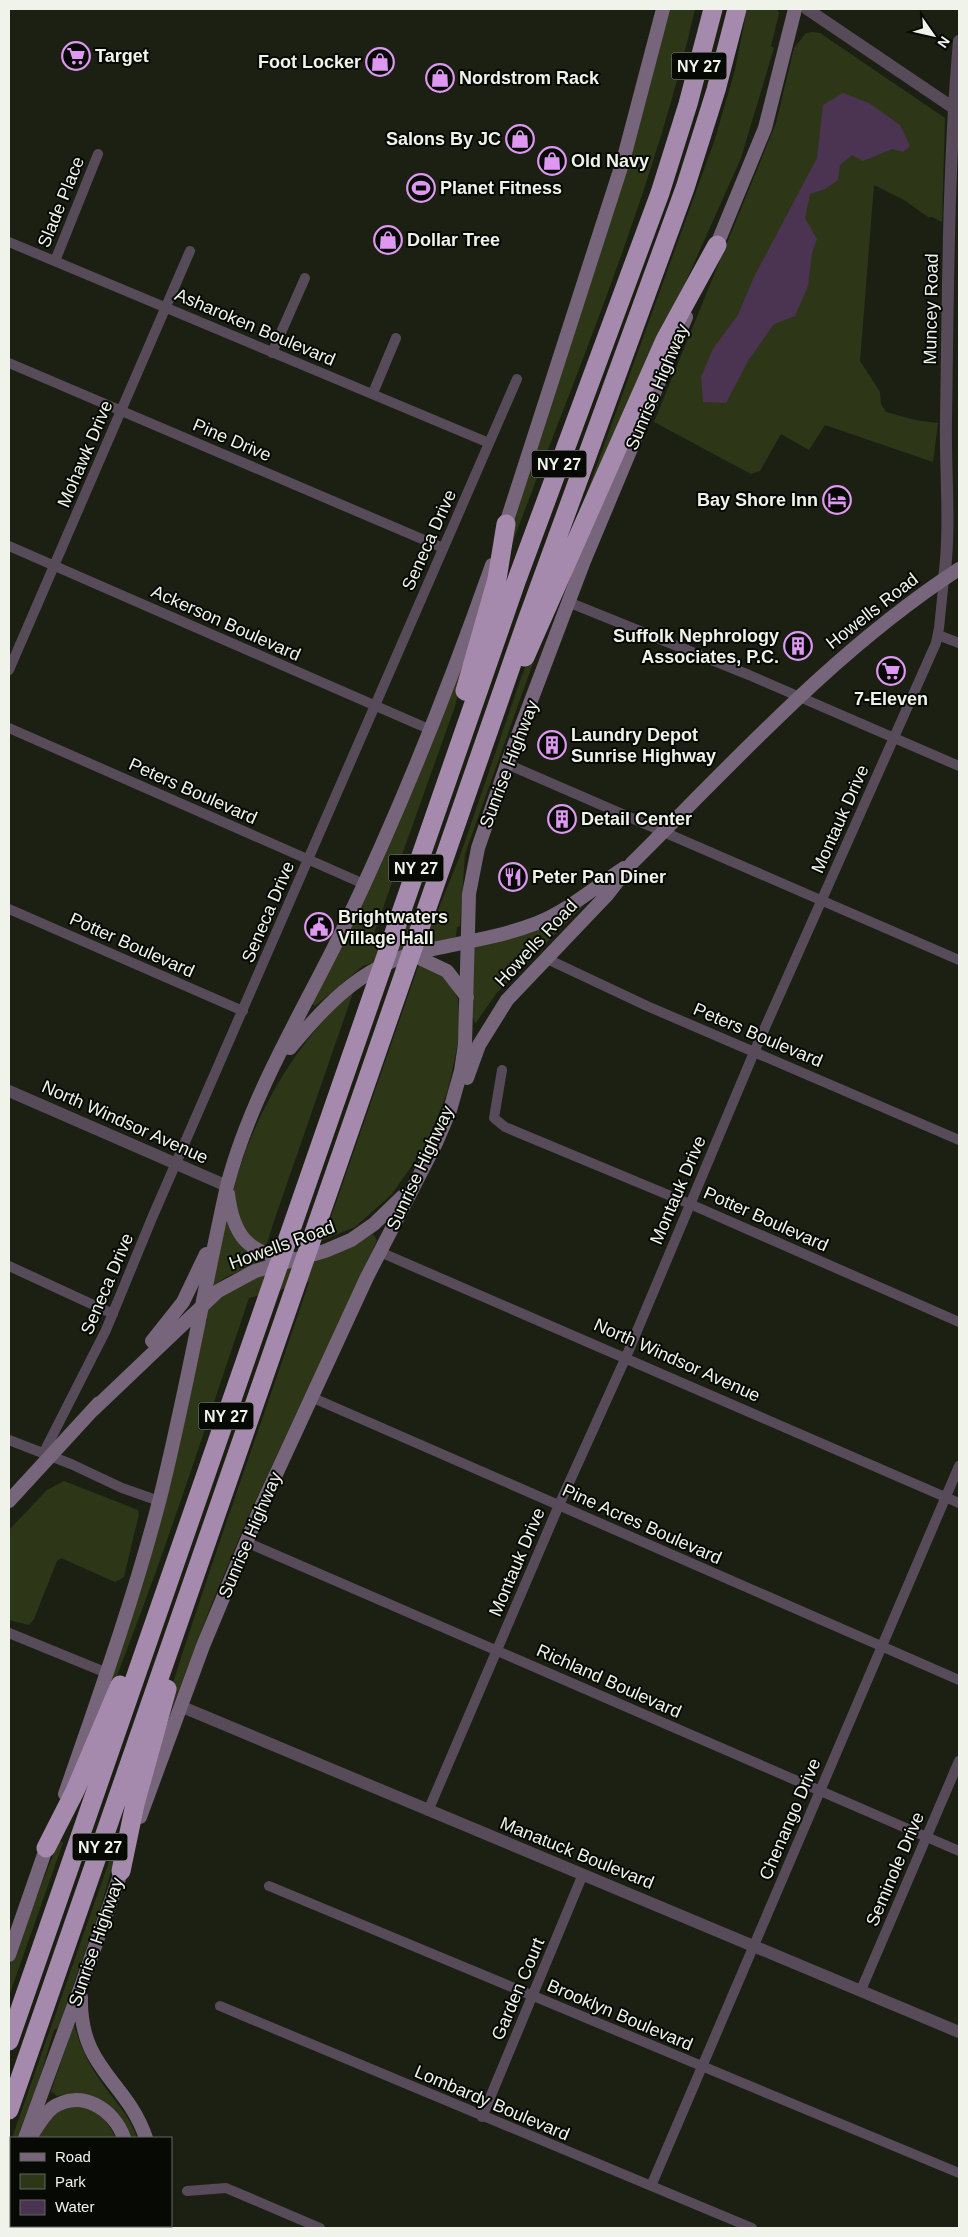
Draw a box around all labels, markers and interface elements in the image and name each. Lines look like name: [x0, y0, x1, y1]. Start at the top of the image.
north arrow: [908, 10, 958, 60]
text: N: [934, 34, 953, 51]
supermarket icon: Target: [61, 41, 91, 71]
place label: Target: [95, 46, 149, 66]
shop icon: Foot Locker: [365, 47, 395, 77]
place label: Foot Locker: [258, 52, 361, 72]
road number: NY 27: [672, 52, 726, 80]
shop icon: Nordstrom Rack: [425, 63, 455, 93]
place label: Nordstrom Rack: [459, 68, 600, 88]
shop icon: Salons By JC: [505, 124, 535, 154]
place label: Salons By JC: [386, 129, 501, 149]
shop icon: Old Navy: [537, 146, 567, 176]
place label: Old Navy: [571, 151, 649, 171]
street label: Slade Place: [34, 154, 88, 250]
sports icon: Planet Fitness: [406, 173, 436, 203]
place label: Planet Fitness: [440, 178, 562, 198]
shop icon: Dollar Tree: [373, 225, 403, 255]
place label: Dollar Tree: [407, 230, 500, 250]
street label: Muncey Road: [920, 253, 942, 365]
street label: Asharoken Boulevard: [172, 284, 338, 370]
street label: Sunrise Highway: [621, 321, 693, 453]
street label: Mohawk Drive: [54, 398, 116, 510]
street label: Pine Drive: [190, 415, 274, 465]
road number: NY 27: [532, 450, 586, 478]
hotel icon: Bay Shore Inn: [822, 485, 852, 515]
street label: Seneca Drive: [398, 487, 460, 593]
place label: Bay Shore Inn: [697, 490, 818, 510]
street label: Howells Road: [822, 569, 922, 653]
street label: Ackerson Boulevard: [148, 581, 304, 665]
place label: Suffolk Nephrology Associates, P.C.: [613, 626, 779, 667]
building icon: Suffolk Nephrology Associates, P.C.: [783, 631, 813, 661]
supermarket icon: 7-Eleven: [876, 656, 906, 686]
place label: 7-Eleven: [854, 689, 928, 709]
street label: Sunrise Highway: [475, 697, 543, 831]
place label: Laundry Depot Sunrise Highway: [571, 725, 716, 766]
building icon: Laundry Depot Sunrise Highway: [537, 730, 567, 760]
street label: Peters Boulevard: [126, 754, 260, 828]
street label: Montauk Drive: [807, 762, 873, 876]
building icon: Detail Center: [547, 804, 577, 834]
place label: Detail Center: [581, 809, 692, 829]
road number: NY 27: [388, 854, 444, 881]
street label: Seneca Drive: [238, 858, 298, 966]
restaurant icon: Peter Pan Diner: [498, 862, 528, 892]
place label: Peter Pan Diner: [532, 867, 666, 887]
street label: Howells Road: [491, 896, 581, 990]
place label: Brightwaters Village Hall: [338, 907, 448, 948]
street label: Potter Boulevard: [67, 909, 197, 981]
public building icon: Brightwaters Village Hall: [304, 912, 334, 942]
street label: Peters Boulevard: [691, 999, 825, 1071]
street label: North Windsor Avenue: [39, 1076, 211, 1168]
street label: Sunrise Highway: [382, 1103, 458, 1233]
street label: Montauk Drive: [646, 1133, 710, 1247]
street label: Potter Boulevard: [701, 1183, 831, 1255]
street label: Howells Road: [226, 1217, 338, 1273]
street label: Seneca Drive: [77, 1230, 137, 1338]
street label: North Windsor Avenue: [591, 1314, 763, 1406]
road number: NY 27: [198, 1402, 254, 1430]
street label: Sunrise Highway: [214, 1469, 286, 1601]
street label: Pine Acres Boulevard: [559, 1480, 725, 1568]
street label: Montauk Drive: [485, 1505, 549, 1619]
street label: Richland Boulevard: [534, 1640, 684, 1722]
street label: Chenango Drive: [755, 1755, 825, 1883]
street label: Seminole Drive: [862, 1809, 928, 1929]
street label: Manatuck Boulevard: [497, 1813, 657, 1893]
road number: NY 27: [72, 1834, 128, 1860]
street label: Sunrise Highway: [65, 1875, 127, 2009]
street label: Garden Court: [487, 1935, 549, 2043]
street label: Brooklyn Boulevard: [544, 1975, 696, 2055]
street label: Lombardy Boulevard: [412, 2061, 572, 2145]
legend: [10, 2137, 172, 2227]
text: Road: [55, 2148, 91, 2165]
text: Park: [55, 2173, 86, 2190]
text: Water: [55, 2198, 94, 2215]

